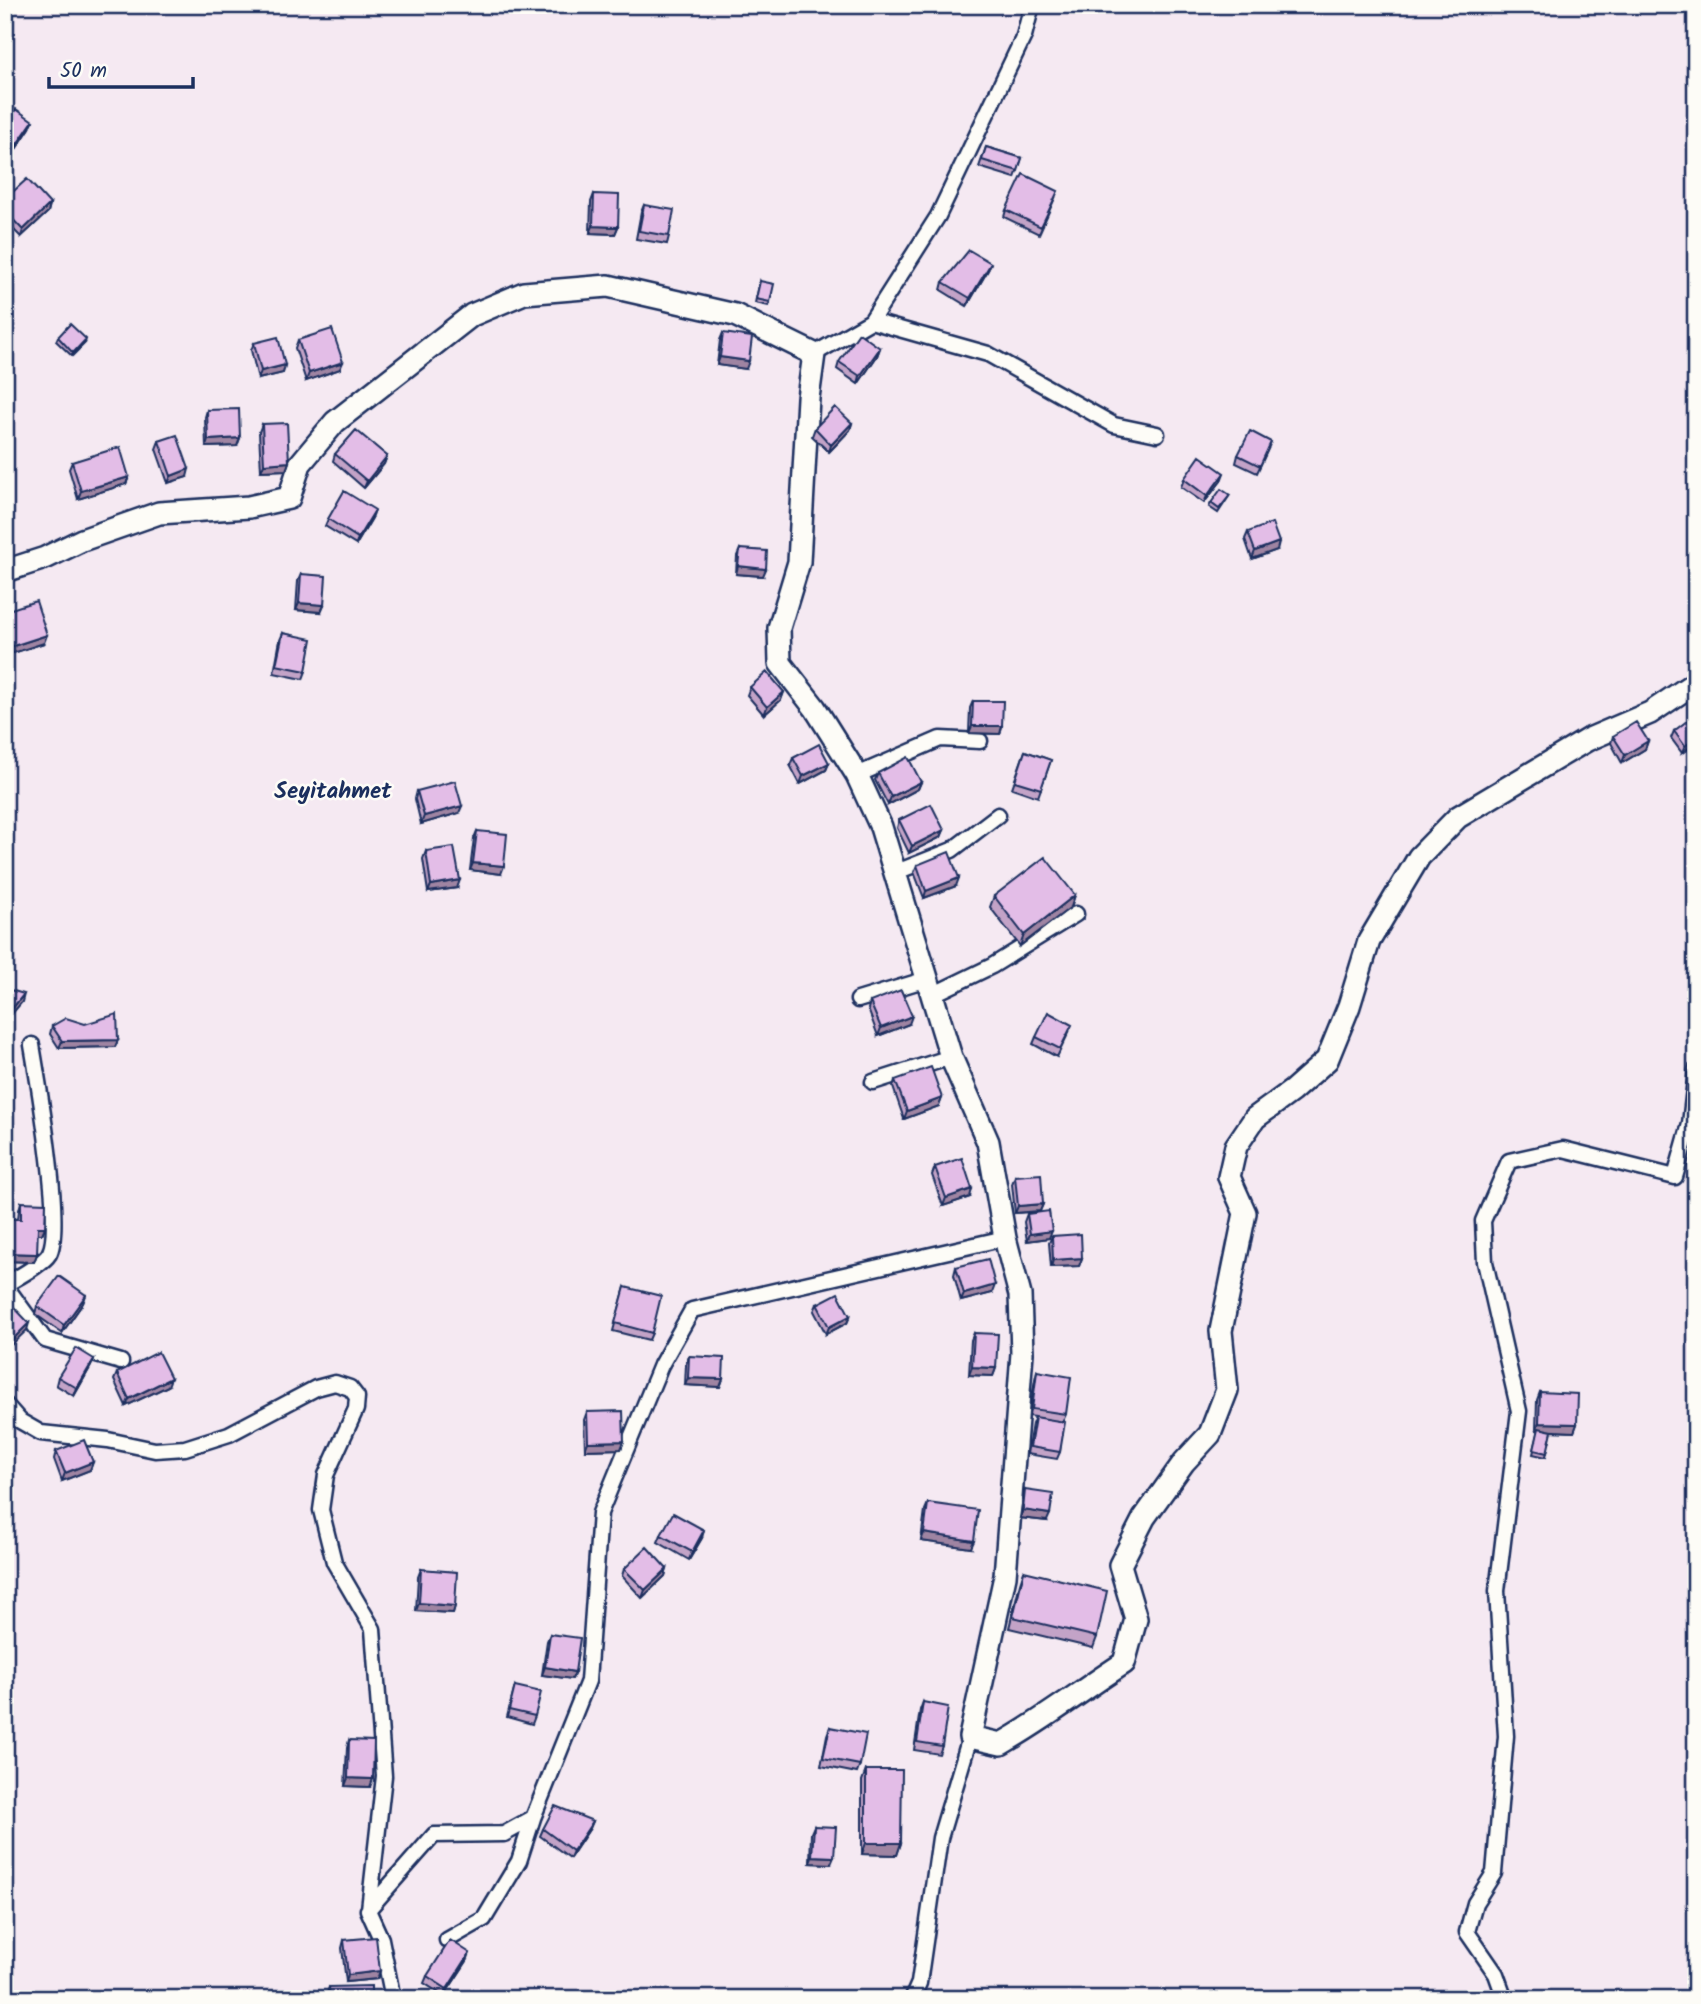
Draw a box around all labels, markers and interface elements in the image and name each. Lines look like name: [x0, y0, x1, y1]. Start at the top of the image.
scale bar: [49, 46, 192, 90]
text: 50 m: [60, 55, 107, 88]
district label: Seyitahmet: [274, 774, 392, 810]

